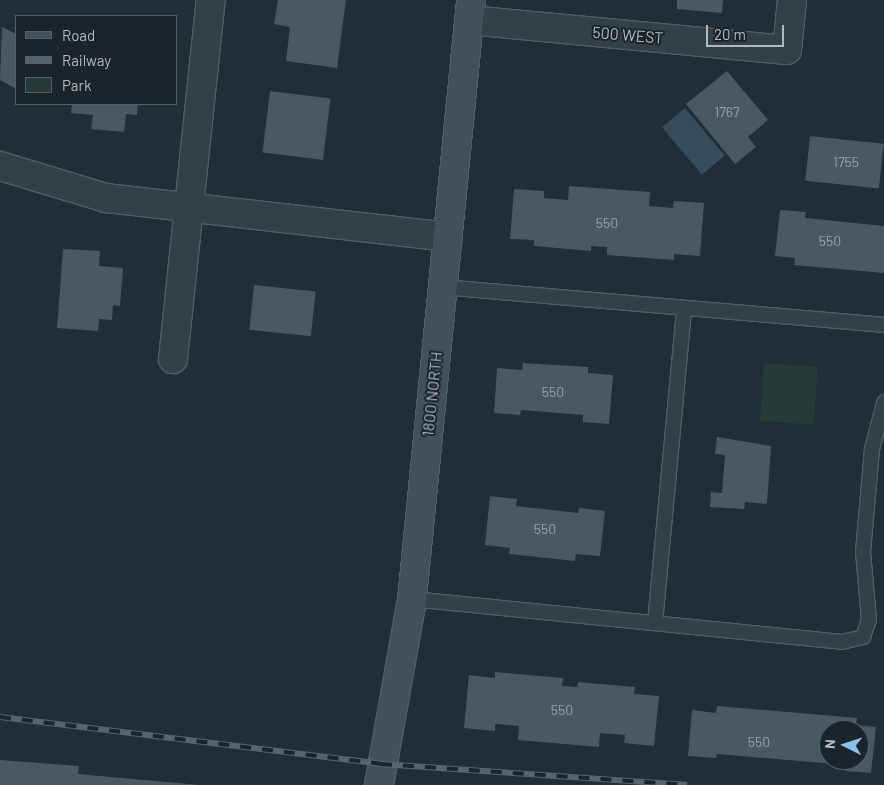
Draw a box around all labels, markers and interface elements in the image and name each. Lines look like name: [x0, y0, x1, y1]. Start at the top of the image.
legend: [15, 15, 178, 105]
scale bar: [709, 15, 786, 47]
street label: 500 WEST: [592, 22, 664, 48]
text: 20 m: [714, 25, 746, 43]
text: Road: [62, 26, 95, 44]
text: Railway: [62, 51, 111, 69]
text: Park: [62, 76, 91, 94]
house number: 1767: [714, 104, 740, 120]
house number: 1755: [833, 154, 859, 170]
house number: 550: [596, 215, 618, 231]
house number: 550: [819, 233, 841, 249]
street label: 1800 NORTH: [418, 351, 446, 437]
house number: 550: [542, 384, 564, 400]
house number: 550: [534, 521, 556, 537]
house number: 550: [551, 702, 573, 718]
north arrow: [819, 720, 869, 770]
house number: 550: [748, 734, 770, 750]
text: N: [821, 739, 838, 749]

